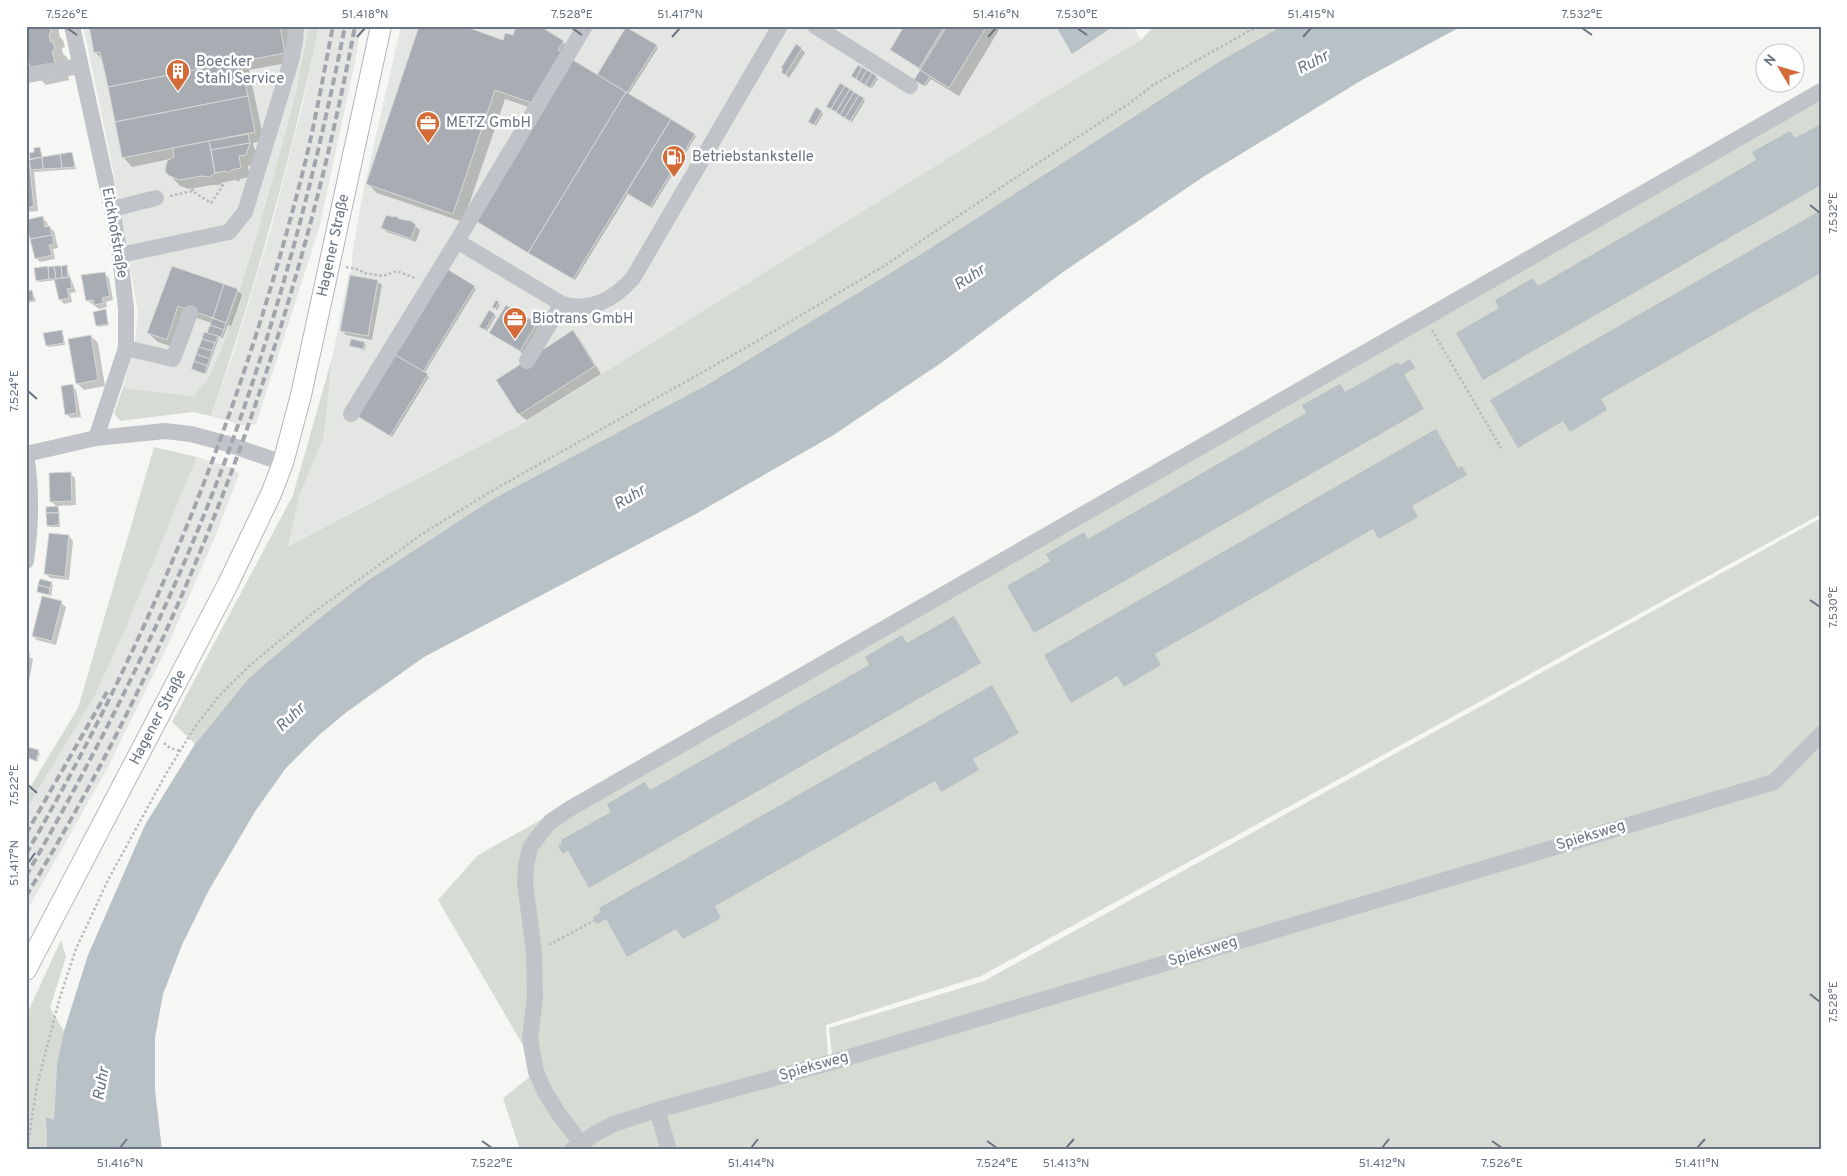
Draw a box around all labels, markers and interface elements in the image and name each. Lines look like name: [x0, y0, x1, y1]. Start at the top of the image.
text: 7.526°E: [46, 7, 88, 23]
text: 51.418°N: [341, 7, 389, 23]
text: 7.528°E: [551, 7, 593, 23]
text: 51.417°N: [657, 7, 703, 23]
text: 51.416°N: [972, 7, 1020, 23]
text: 7.530°E: [1056, 7, 1098, 23]
text: 51.415°N: [1287, 7, 1335, 23]
text: 7.532°E: [1561, 7, 1603, 23]
north arrow: [1754, 42, 1804, 92]
water label: Ruhr: [1294, 46, 1334, 80]
text: N: [1761, 52, 1781, 70]
place label: Boecker Stahl Service: [196, 53, 284, 89]
building icon: Boecker Stahl Service: [165, 58, 191, 92]
office icon: METZ GmbH: [415, 110, 441, 144]
place label: METZ GmbH: [446, 114, 531, 133]
fuel station icon: Betriebstankstelle: [661, 144, 687, 178]
place label: Betriebstankstelle: [692, 148, 814, 167]
street label: Eickhofstraße: [97, 186, 131, 280]
street label: Hagener Straße: [313, 192, 354, 299]
text: 7.532°E: [1826, 192, 1842, 234]
water label: Ruhr: [951, 259, 991, 296]
office icon: Biotrans GmbH: [502, 306, 528, 340]
place label: Biotrans GmbH: [532, 310, 634, 329]
text: 7.524°E: [7, 370, 23, 412]
water label: Ruhr: [610, 480, 651, 515]
text: 7.530°E: [1826, 586, 1842, 628]
street label: Hagener Straße: [125, 667, 191, 768]
water label: Ruhr: [272, 698, 311, 737]
text: 7.522°E: [7, 764, 23, 806]
street label: Spieksweg: [1554, 816, 1628, 856]
text: 51.417°N: [7, 840, 23, 886]
street label: Spieksweg: [1166, 932, 1240, 972]
text: 7.528°E: [1826, 981, 1842, 1023]
street label: Spieksweg: [777, 1048, 851, 1086]
water label: Ruhr: [89, 1064, 115, 1102]
text: 51.416°N: [96, 1156, 144, 1172]
text: 7.522°E: [471, 1156, 513, 1172]
text: 51.414°N: [727, 1156, 775, 1172]
text: 7.524°E: [976, 1156, 1018, 1172]
text: 51.413°N: [1042, 1156, 1090, 1172]
text: 51.412°N: [1358, 1156, 1406, 1172]
text: 7.526°E: [1481, 1156, 1523, 1172]
text: 51.411°N: [1675, 1156, 1719, 1172]

